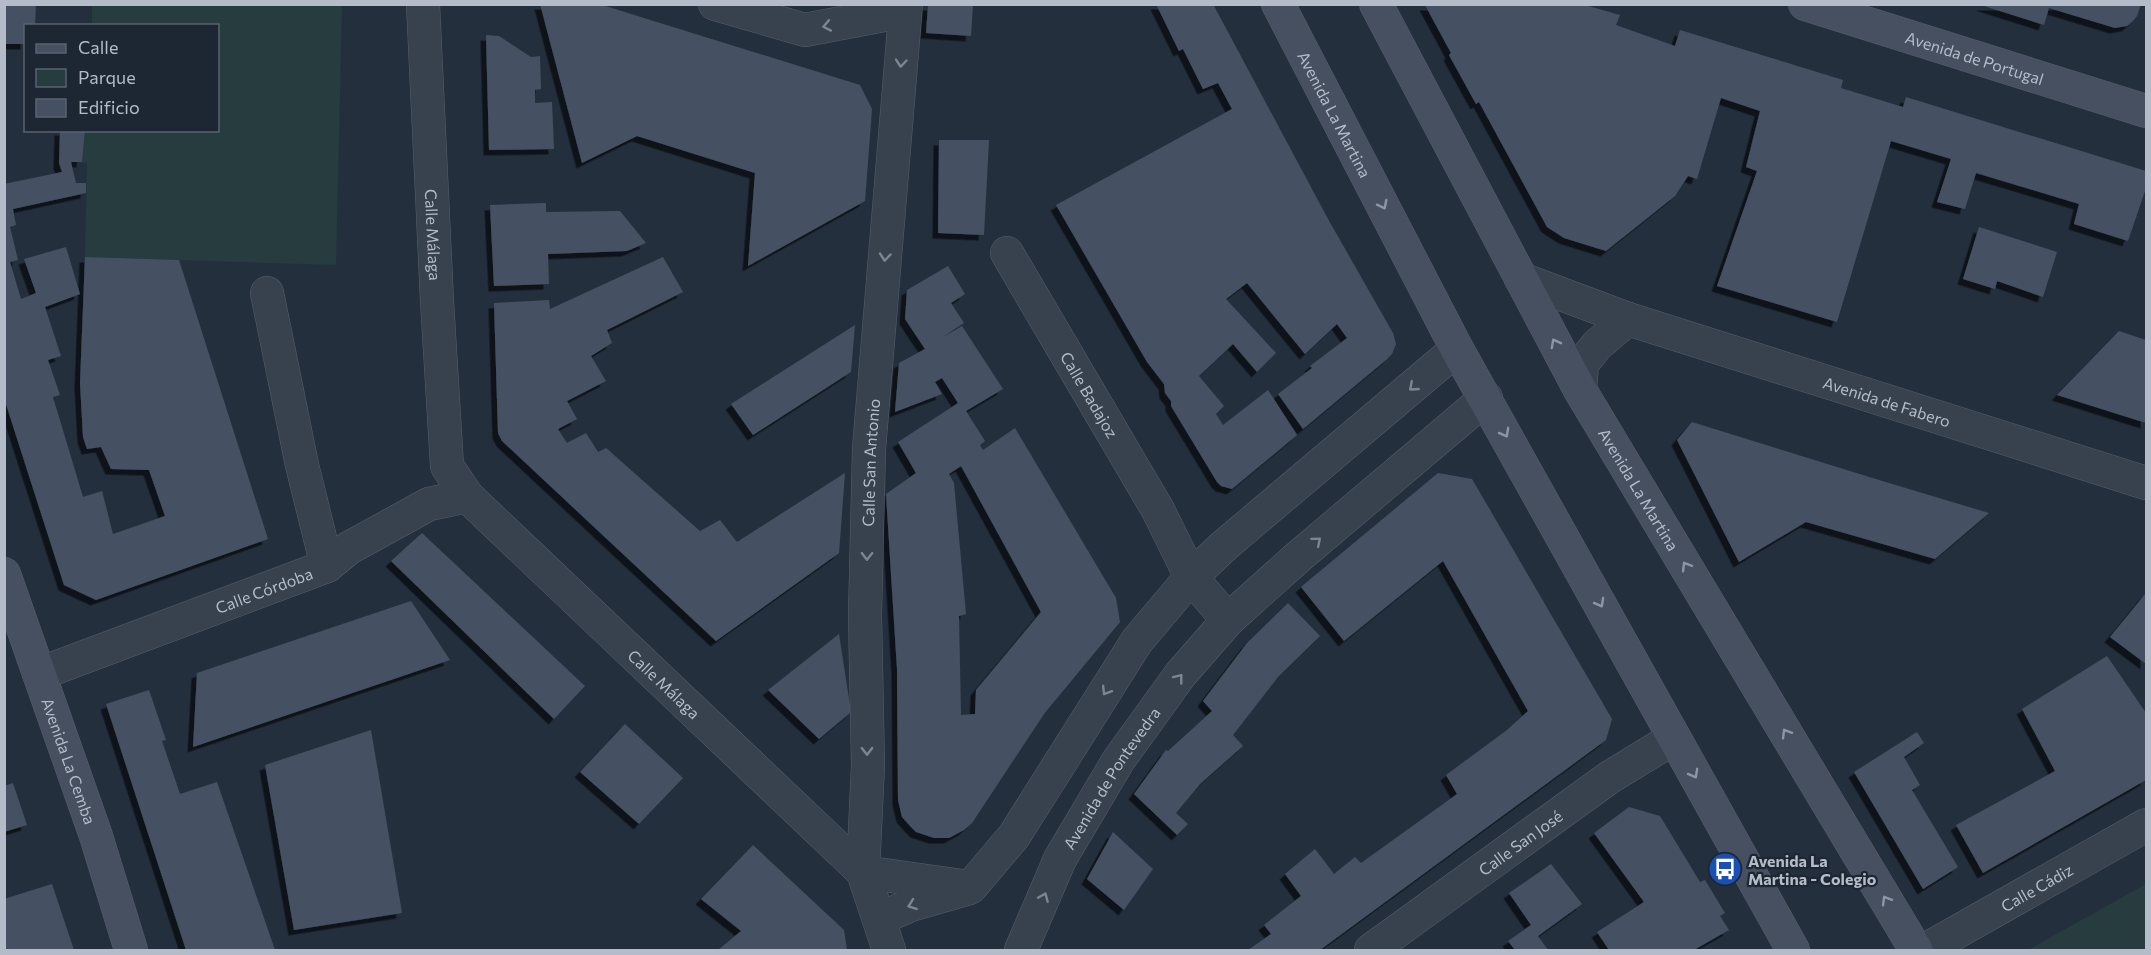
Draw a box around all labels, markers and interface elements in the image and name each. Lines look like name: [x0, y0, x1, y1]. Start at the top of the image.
one-way arrow: [823, 19, 833, 32]
legend: [24, 24, 219, 132]
street label: Avenida de Portugal: [1903, 27, 2046, 88]
text: Calle: [78, 36, 118, 58]
street label: Avenida La Martina: [1295, 48, 1376, 180]
one-way arrow: [895, 58, 908, 67]
text: Parque: [78, 66, 136, 88]
text: Edificio: [78, 96, 140, 118]
street label: Calle Málaga: [422, 188, 446, 281]
one-way arrow: [1376, 199, 1387, 210]
one-way arrow: [879, 253, 892, 262]
one-way arrow: [1551, 339, 1562, 350]
street label: Calle Badajoz: [1057, 348, 1123, 441]
street label: Avenida de Fabero: [1821, 372, 1953, 430]
one-way arrow: [1409, 380, 1420, 391]
street label: Calle San Antonio: [858, 398, 883, 527]
street label: Avenida La Martina: [1595, 424, 1683, 554]
one-way arrow: [1498, 426, 1509, 437]
one-way arrow: [1310, 537, 1321, 548]
one-way arrow: [860, 552, 873, 561]
one-way arrow: [1681, 562, 1693, 572]
street label: Calle Córdoba: [212, 563, 315, 617]
one-way arrow: [1593, 597, 1604, 607]
street label: Calle Málaga: [625, 645, 704, 722]
one-way arrow: [1171, 673, 1182, 684]
one-way arrow: [1102, 684, 1113, 695]
street label: Avenida La Cemba: [39, 695, 101, 827]
street label: Avenida de Pontevedra: [1059, 703, 1164, 852]
one-way arrow: [1782, 729, 1793, 739]
one-way arrow: [861, 747, 874, 756]
one-way arrow: [1687, 767, 1698, 778]
street label: Calle San José: [1474, 805, 1566, 879]
bus stop icon: Avenida La Martina - Colegio: [1707, 851, 1743, 887]
place label: Avenida La Martina - Colegio: [1748, 851, 1877, 888]
street label: Calle Cádiz: [1997, 859, 2076, 915]
one-way arrow: [1037, 892, 1049, 903]
one-way arrow: [1882, 896, 1894, 906]
one-way arrow: [907, 898, 918, 911]

